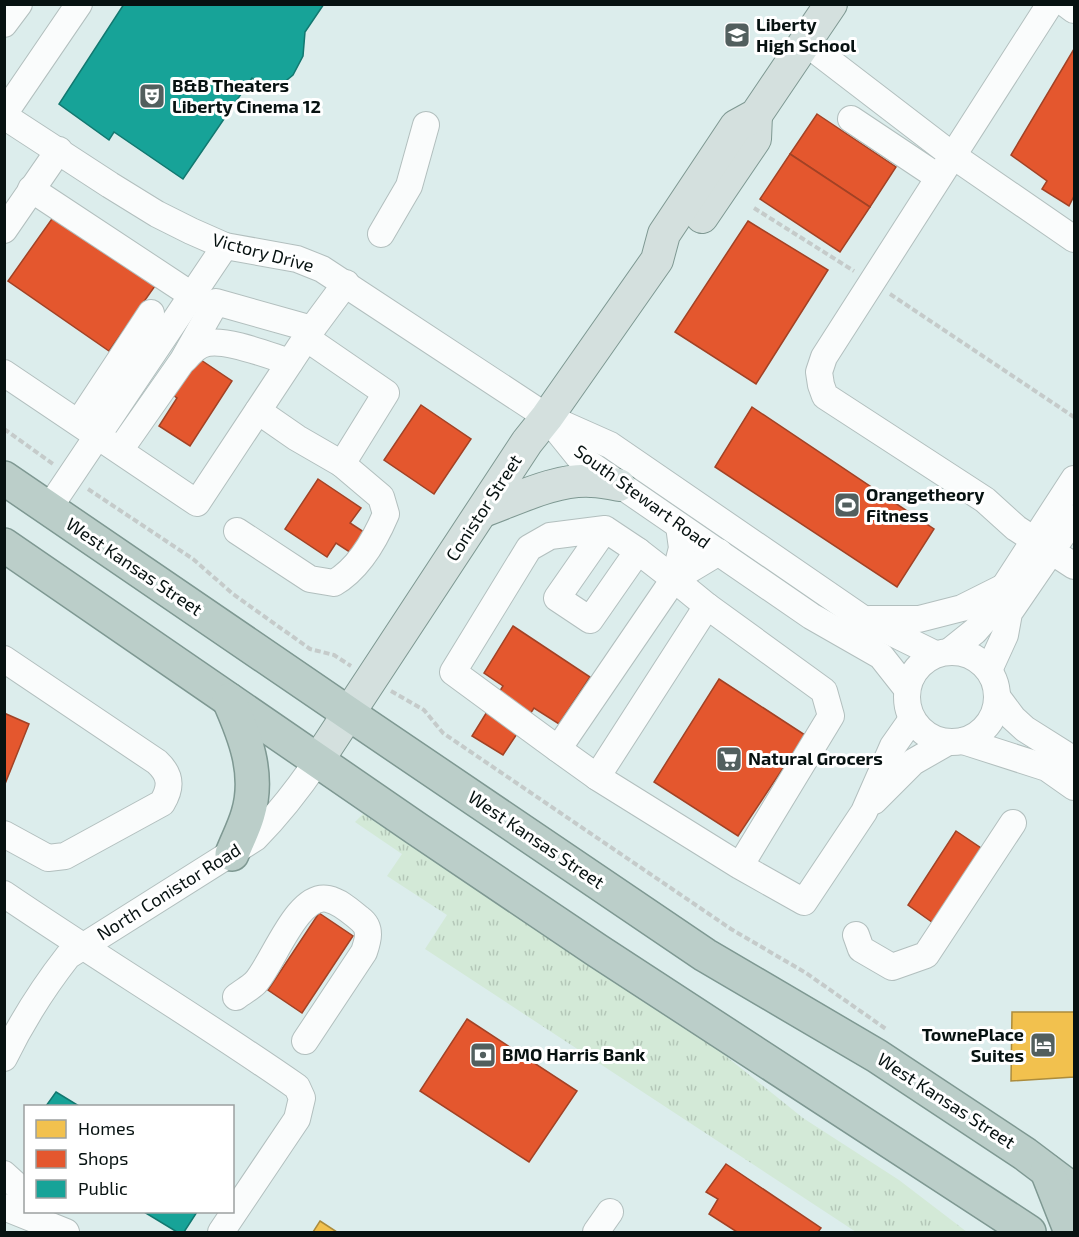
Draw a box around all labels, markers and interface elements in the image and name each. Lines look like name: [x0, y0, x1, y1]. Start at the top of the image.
place label: Liberty High School: [756, 13, 856, 56]
school or university icon: Liberty High School: [722, 20, 752, 50]
place label: B&B Theaters Liberty Cinema 12: [172, 74, 321, 117]
theatre icon: B&B Theaters Liberty Cinema 12: [137, 81, 167, 111]
street label: Victory Drive: [210, 228, 317, 276]
street label: South Stewart Road: [570, 439, 715, 553]
street label: Conistor Street: [441, 450, 526, 565]
place label: Orangetheory Fitness: [866, 483, 985, 526]
sports icon: Orangetheory Fitness: [832, 490, 862, 520]
street label: West Kansas Street: [62, 512, 207, 620]
supermarket icon: Natural Grocers: [714, 744, 744, 774]
place label: Natural Grocers: [748, 747, 883, 769]
street label: West Kansas Street: [464, 785, 609, 893]
street label: North Conistor Road: [93, 838, 244, 944]
place label: TownePlace Suites: [922, 1023, 1024, 1066]
hotel icon: TownePlace Suites: [1028, 1030, 1058, 1060]
bank icon: BMO Harris Bank: [468, 1040, 498, 1070]
place label: BMO Harris Bank: [502, 1043, 645, 1065]
street label: West Kansas Street: [874, 1047, 1020, 1153]
legend: [24, 1105, 234, 1213]
text: Homes: [78, 1117, 135, 1139]
text: Shops: [78, 1147, 128, 1169]
text: Public: [78, 1177, 128, 1199]

